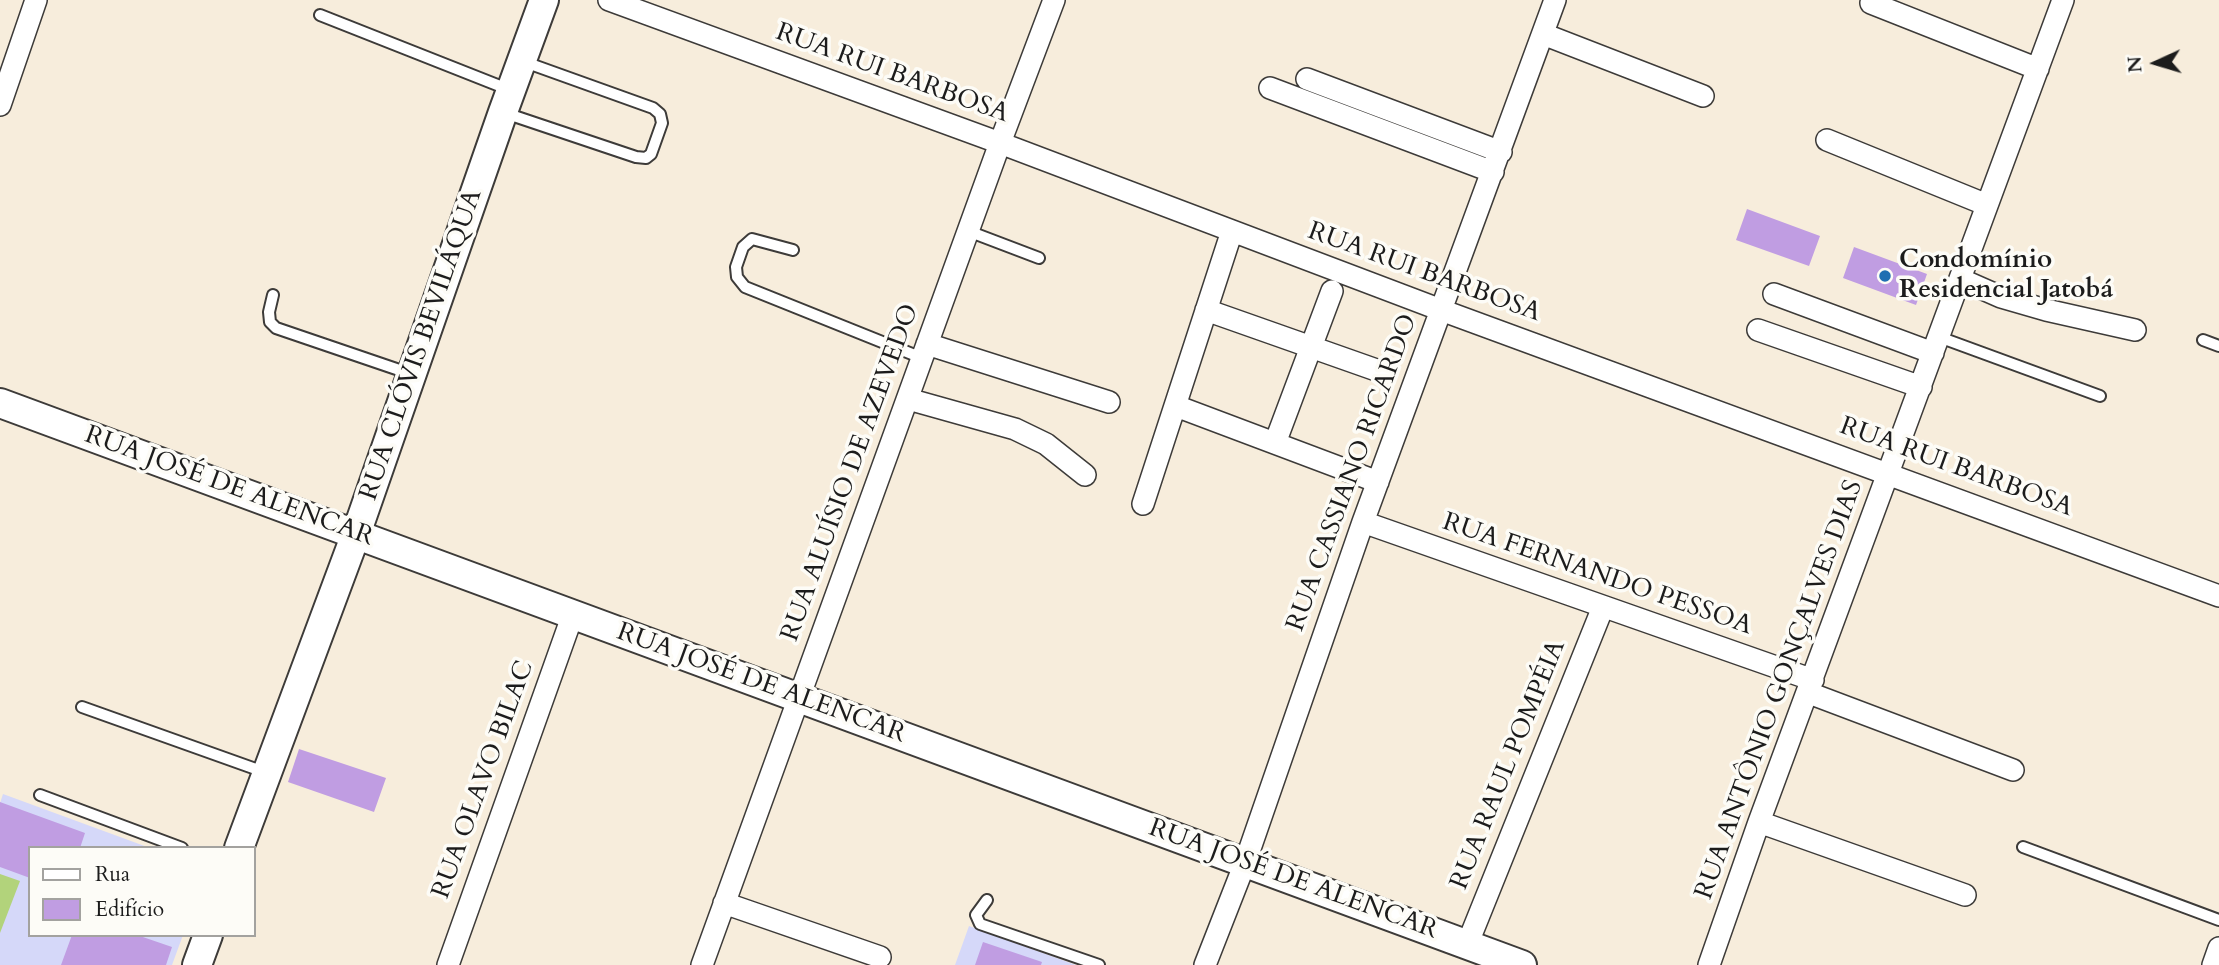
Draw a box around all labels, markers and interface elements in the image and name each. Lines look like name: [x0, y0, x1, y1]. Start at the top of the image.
street label: RUA RUI BARBOSA: [771, 17, 1013, 131]
north arrow: [2121, 28, 2191, 98]
text: N: [2122, 55, 2149, 74]
street label: RUA CLÓVIS BEVILÁQUA: [354, 185, 490, 505]
street label: RUA RUI BARBOSA: [1303, 216, 1545, 330]
place label: Condomínio Residencial Jatobá: [1899, 245, 2113, 306]
marker: Condomínio Residencial Jatobá: [1877, 268, 1893, 284]
street label: RUA ALUÍSIO DE AZEVEDO: [775, 300, 927, 646]
street label: RUA CASSIANO RICARDO: [1281, 310, 1425, 636]
street label: RUA RUI BARBOSA: [1835, 411, 2077, 525]
street label: RUA JOSÉ DE ALENCAR: [80, 420, 378, 554]
street label: RUA ANTÔNIO GONÇALVES DIAS: [1690, 476, 1870, 904]
street label: RUA FERNANDO PESSOA: [1438, 507, 1756, 643]
street label: RUA JOSÉ DE ALENCAR: [612, 617, 910, 751]
street label: RUA RAUL POMPÉIA: [1445, 636, 1573, 894]
street label: RUA OLAVO BILAC: [426, 657, 542, 903]
street label: RUA JOSÉ DE ALENCAR: [1144, 813, 1442, 947]
legend: [28, 846, 256, 937]
text: Rua: [95, 860, 130, 889]
text: Edifício: [95, 895, 164, 924]

